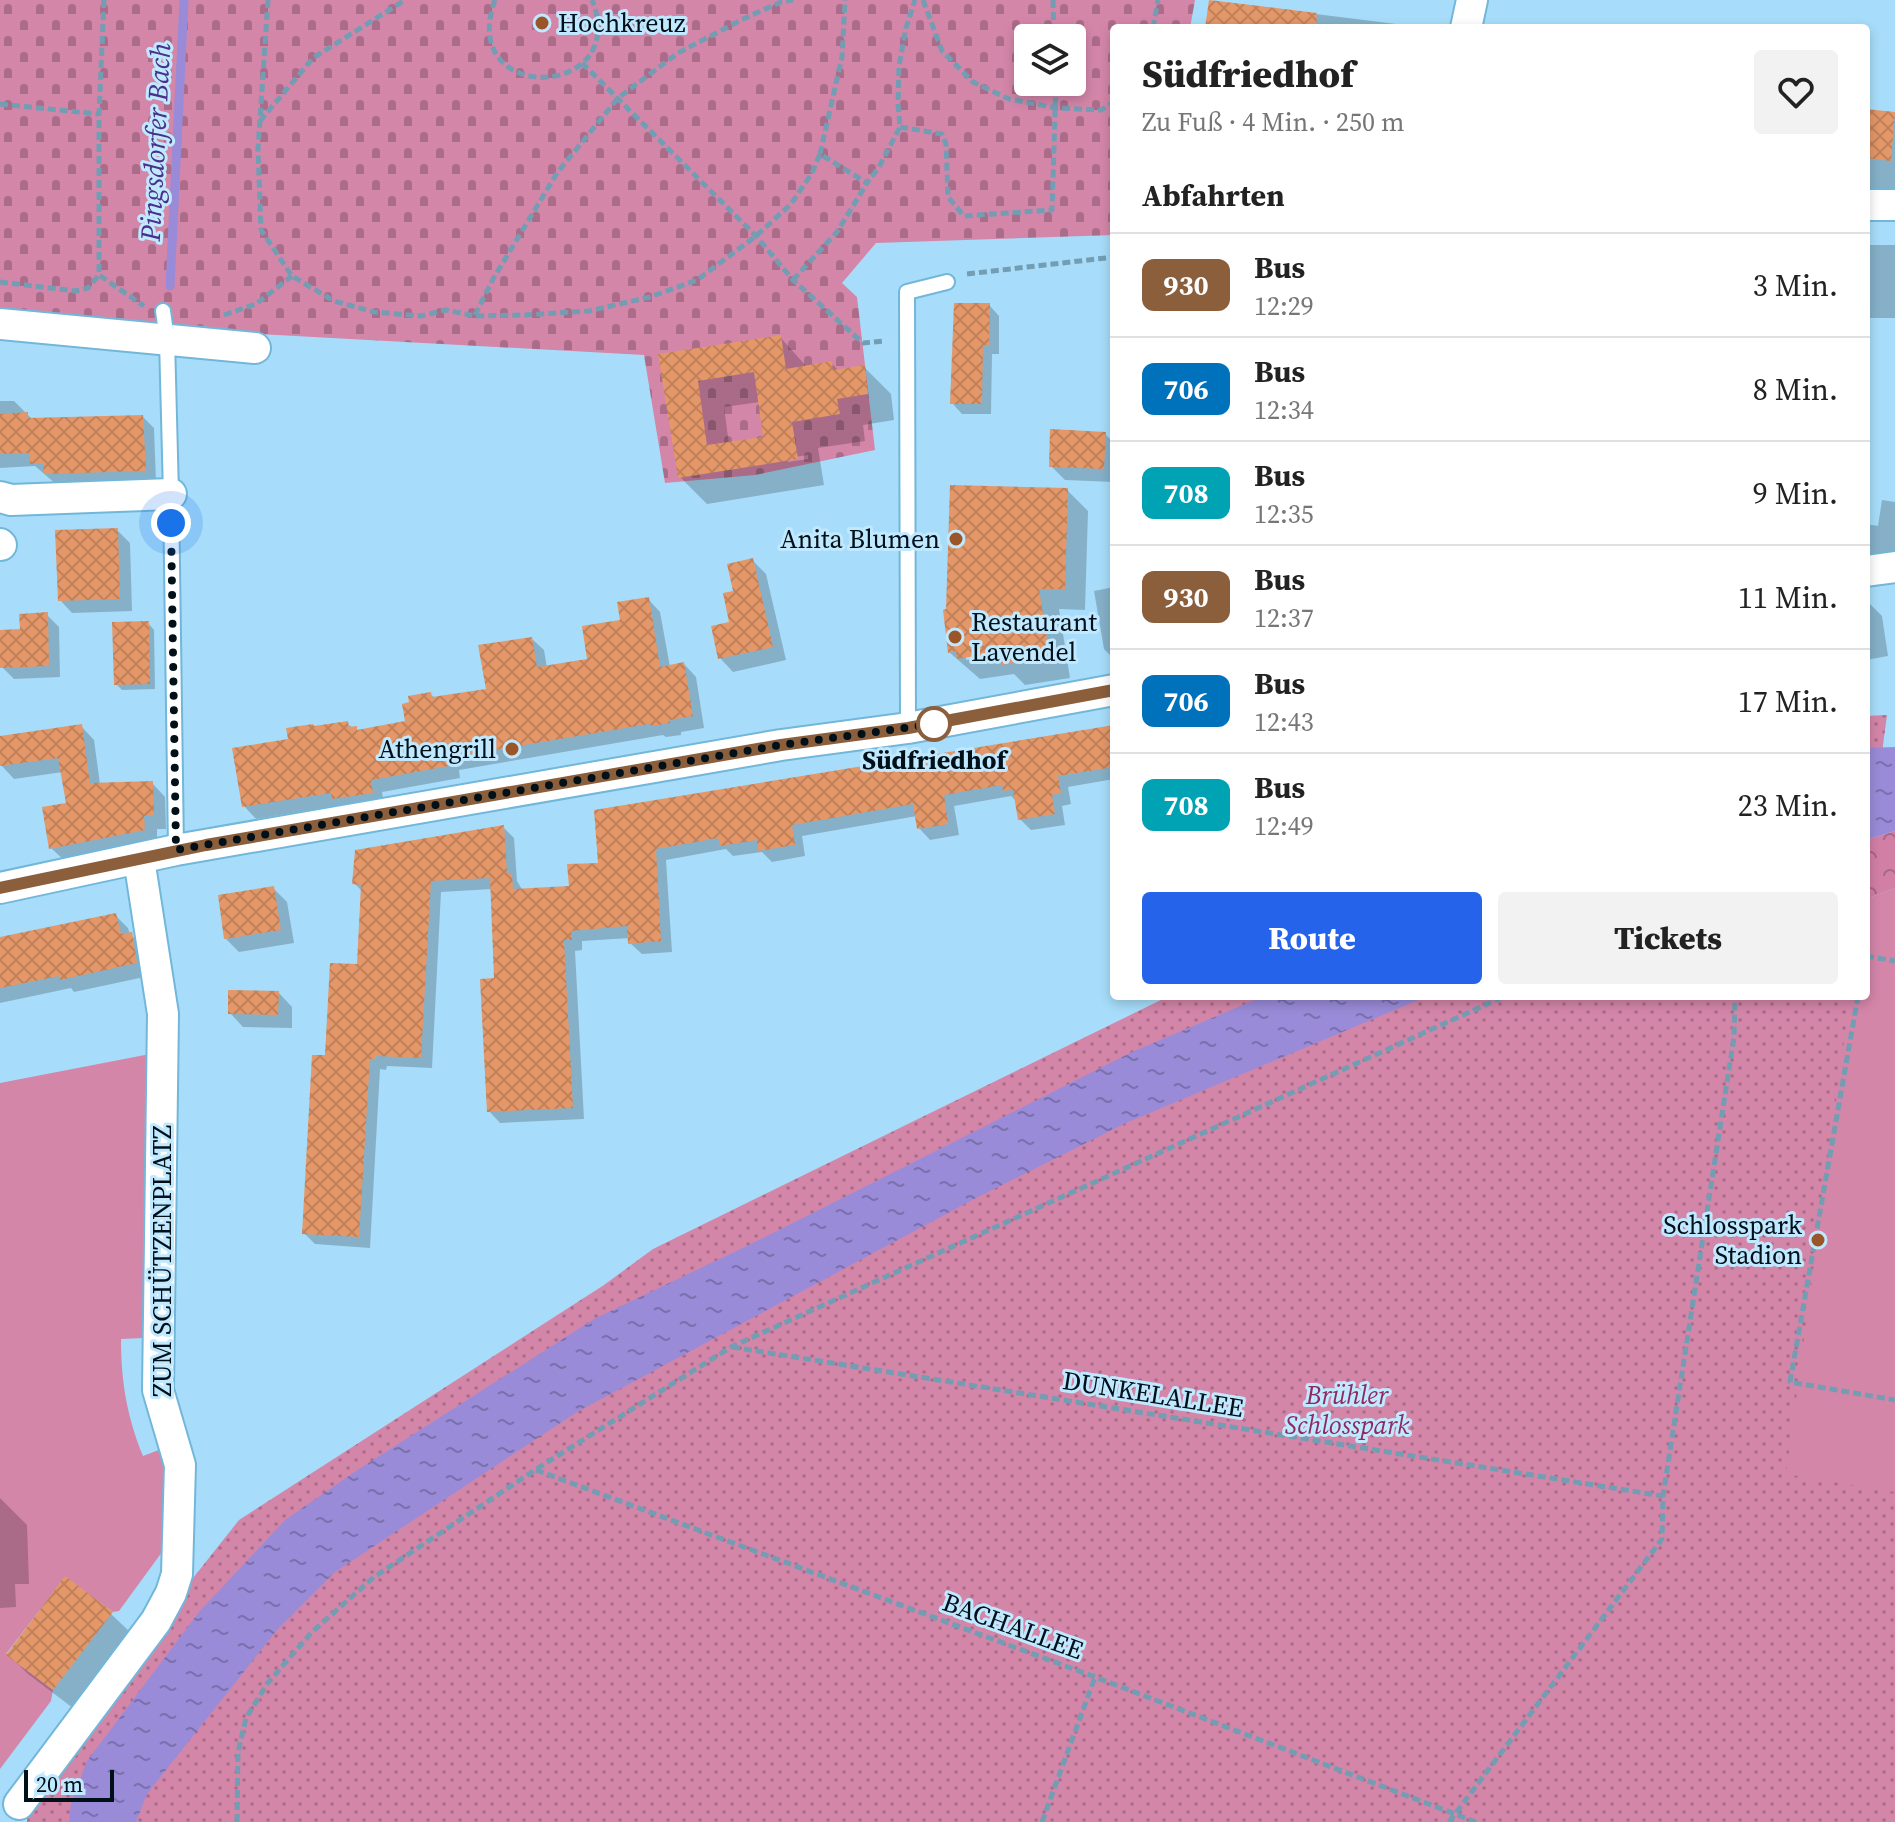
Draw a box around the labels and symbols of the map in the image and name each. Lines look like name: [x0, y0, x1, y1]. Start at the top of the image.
place label: Hochkreuz: [558, 5, 686, 41]
marker: Hochkreuz: [533, 14, 551, 32]
water label: Pingsdorfer Bach: [131, 42, 179, 243]
your location: [151, 503, 191, 543]
place label: Anita Blumen: [780, 521, 940, 557]
marker: Anita Blumen: [947, 530, 965, 548]
place label: Restaurant Lavendel: [971, 604, 1097, 670]
marker: Restaurant Lavendel: [946, 628, 964, 646]
marker: Südfriedhof: [917, 707, 951, 741]
place label: Athengrill: [378, 731, 496, 767]
marker: Athengrill: [503, 740, 521, 758]
place label: Südfriedhof: [862, 742, 1008, 778]
street label: ZUM SCHÜTZENPLATZ: [144, 1125, 180, 1397]
place label: Schlosspark Stadion: [1663, 1207, 1803, 1273]
marker: Schlosspark Stadion: [1809, 1231, 1827, 1249]
street label: DUNKELALLEE: [1060, 1362, 1246, 1426]
park label: Brühler Schlosspark: [1285, 1377, 1410, 1443]
street label: BACHALLEE: [938, 1584, 1088, 1668]
scale bar: [24, 1766, 114, 1802]

